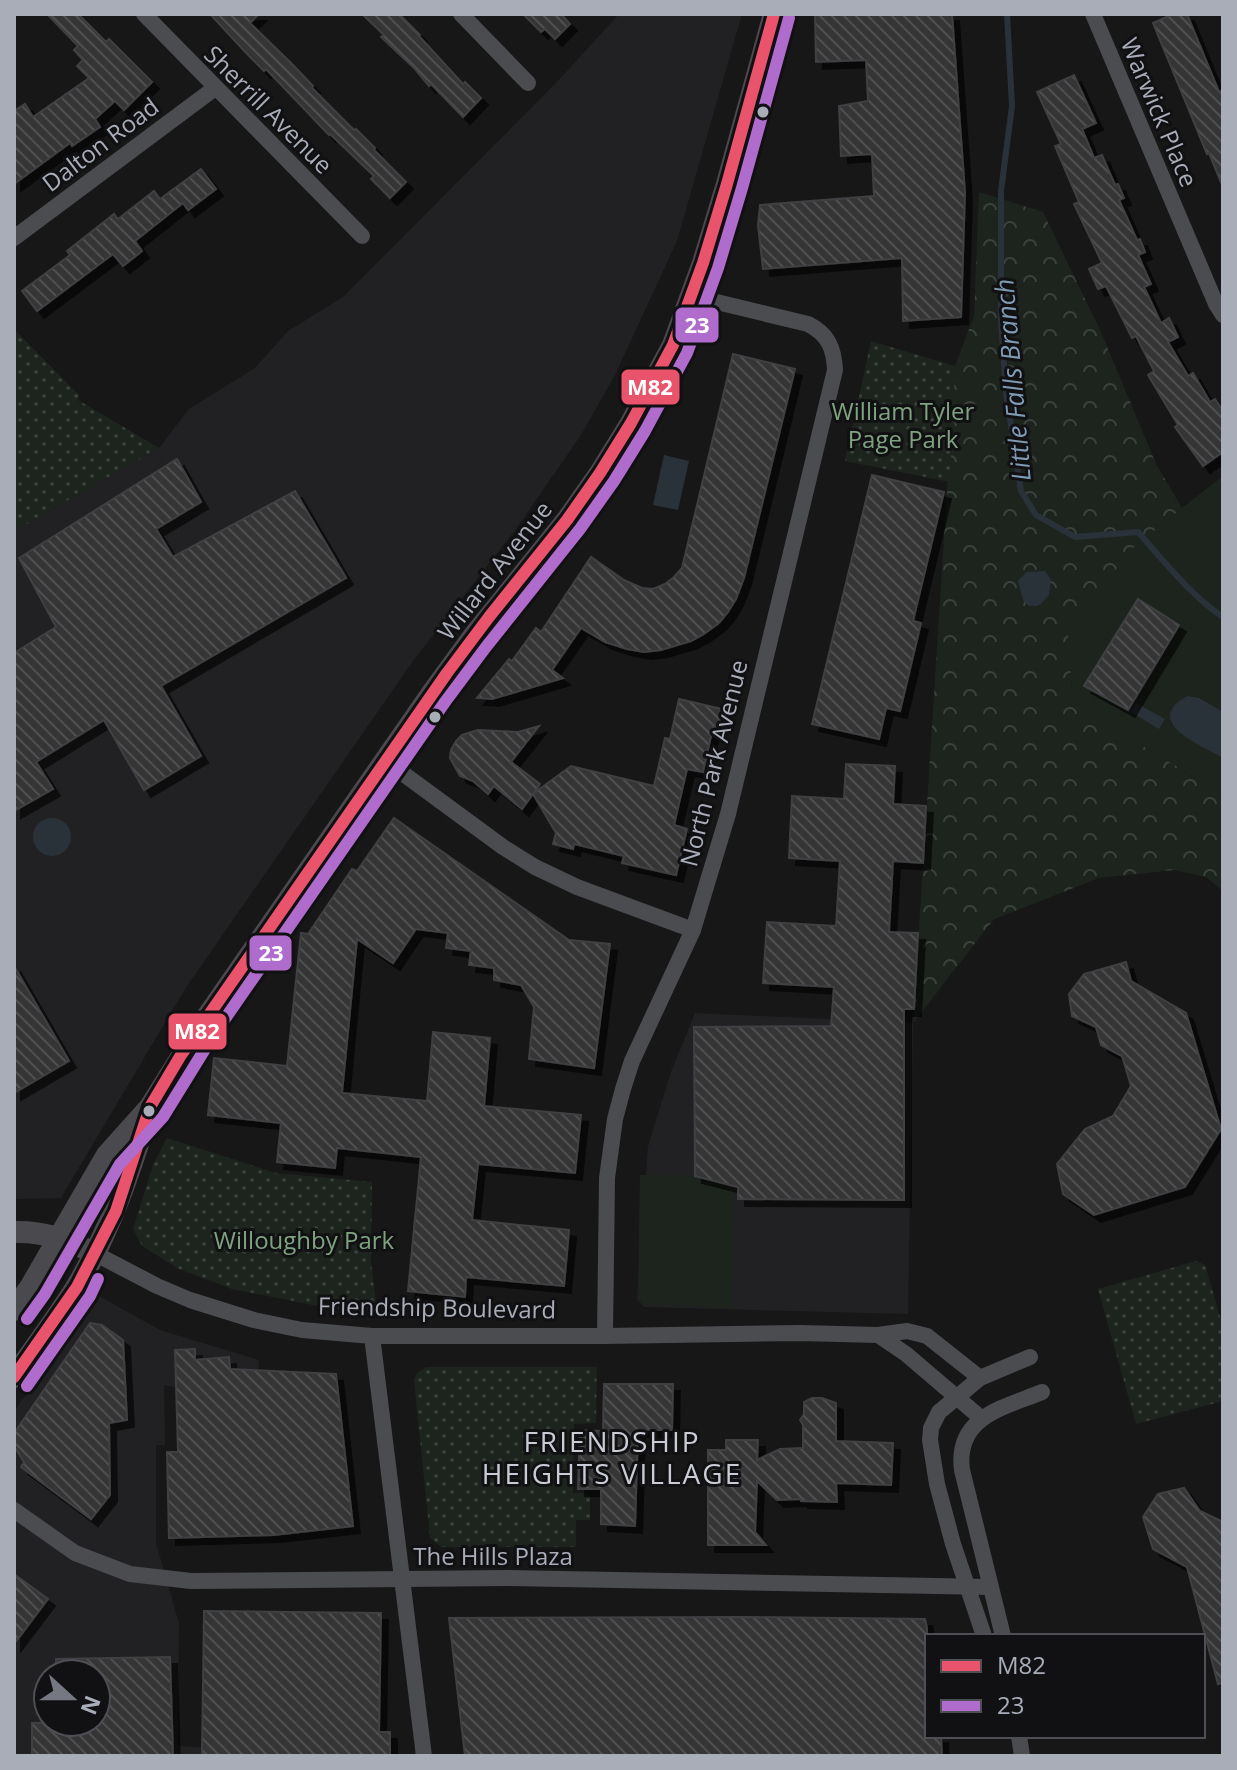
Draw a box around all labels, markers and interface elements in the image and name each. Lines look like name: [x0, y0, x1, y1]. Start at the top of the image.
street label: Warwick Place: [1114, 32, 1206, 192]
street label: Sherrill Avenue: [198, 38, 340, 180]
street label: Dalton Road: [35, 89, 165, 199]
unlabelled marker: [755, 104, 771, 120]
water label: Little Falls Branch: [985, 277, 1039, 483]
line badge: 23: [674, 306, 720, 344]
text: 23: [684, 309, 710, 339]
line badge: M82: [620, 368, 681, 406]
text: M82: [627, 371, 673, 401]
park label: William Tyler Page Park: [832, 394, 975, 455]
street label: Willard Avenue: [429, 494, 559, 646]
street label: North Park Avenue: [671, 656, 755, 870]
unlabelled marker: [427, 709, 443, 725]
line badge: 23: [248, 934, 293, 972]
text: 23: [258, 937, 284, 967]
line badge: M82: [167, 1012, 228, 1051]
text: M82: [174, 1015, 220, 1045]
unlabelled marker: [141, 1103, 157, 1119]
park label: Willoughby Park: [214, 1223, 395, 1256]
street label: Friendship Boulevard: [318, 1288, 556, 1326]
district label: FRIENDSHIP HEIGHTS VILLAGE: [482, 1422, 742, 1492]
street label: The Hills Plaza: [413, 1539, 573, 1572]
legend: [925, 1634, 1205, 1738]
text: M82: [997, 1648, 1046, 1681]
north arrow: [32, 1658, 112, 1738]
text: 23: [997, 1688, 1024, 1721]
text: N: [74, 1692, 109, 1719]

